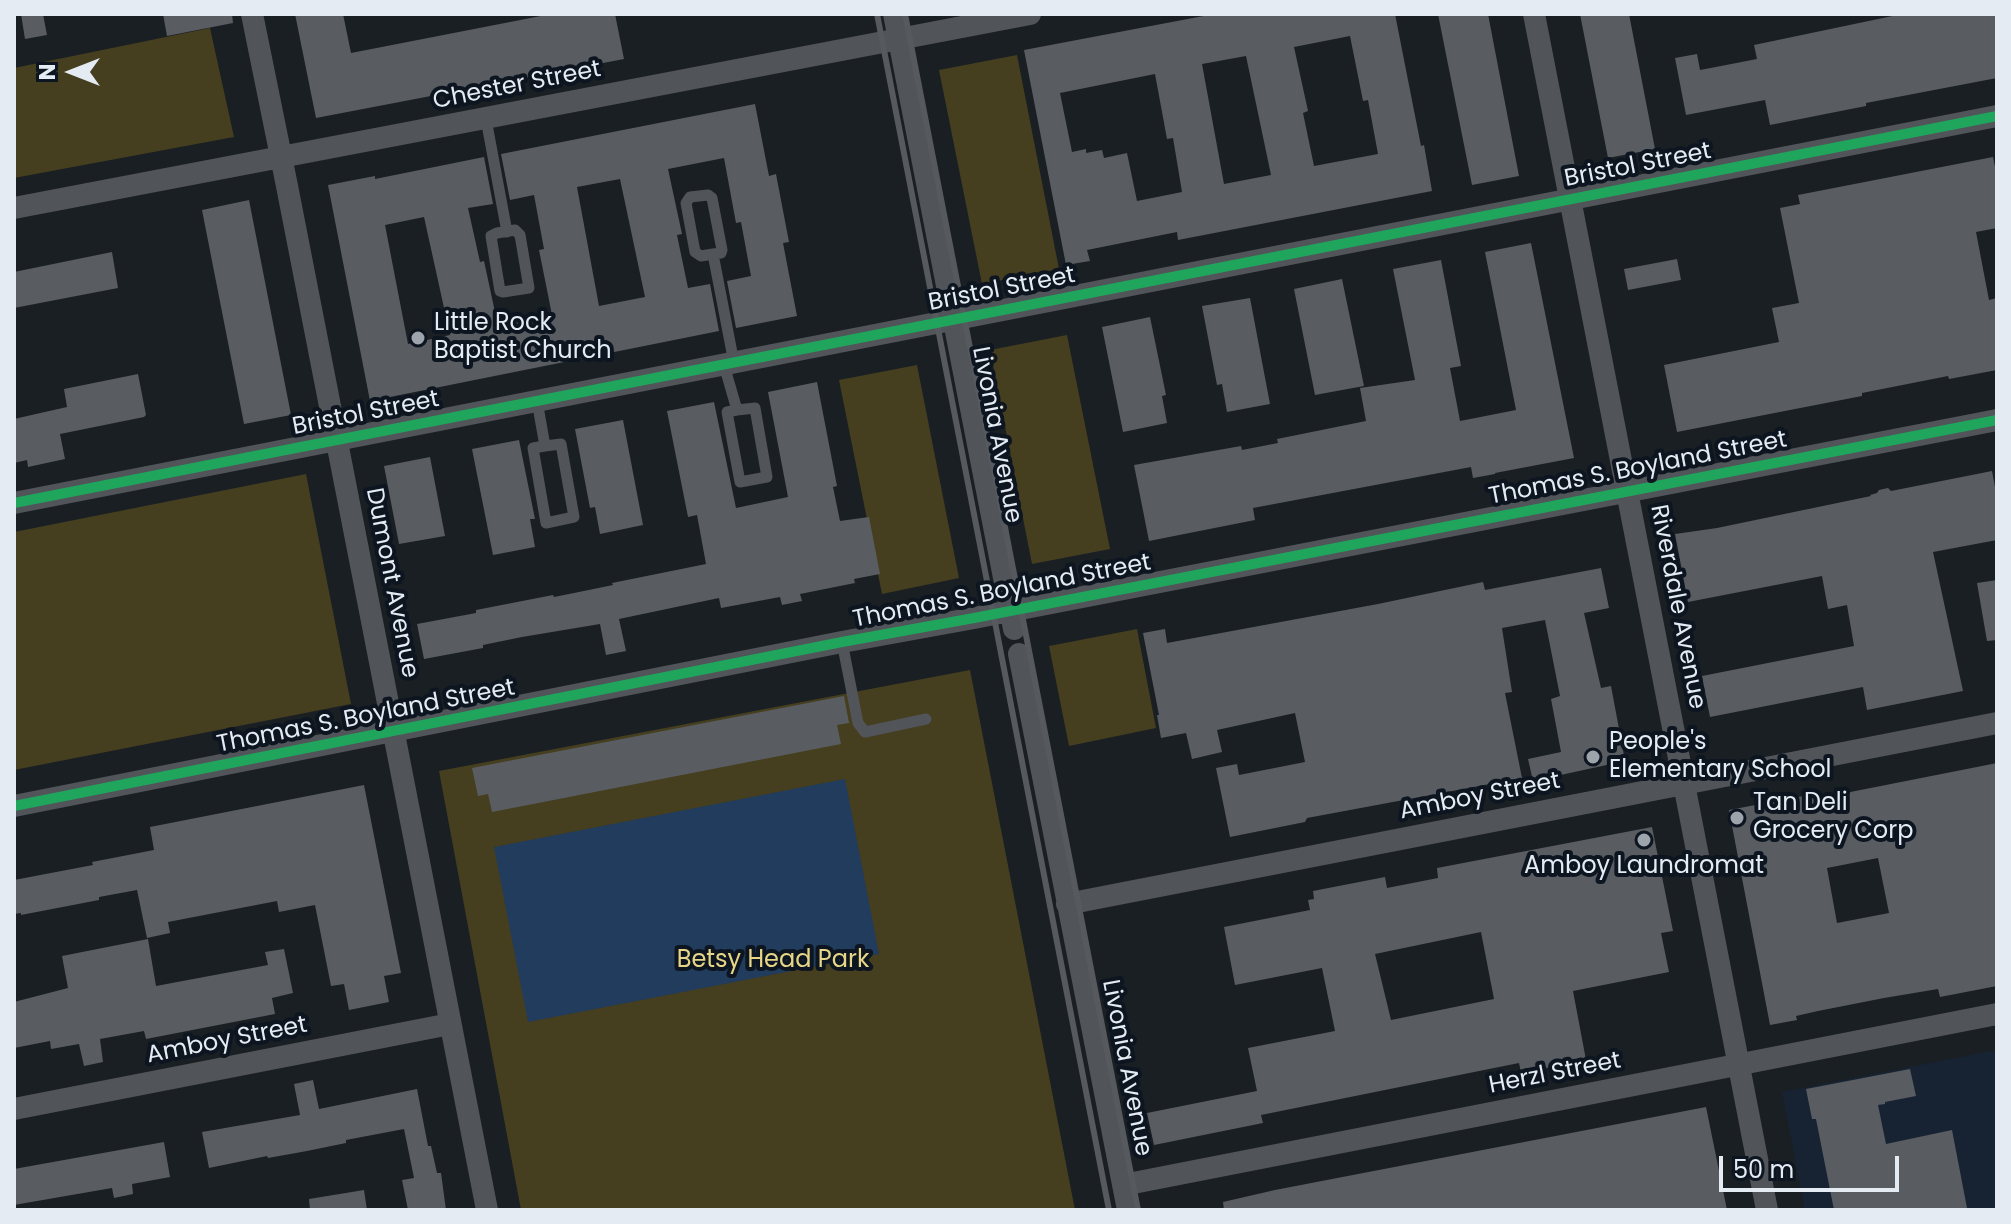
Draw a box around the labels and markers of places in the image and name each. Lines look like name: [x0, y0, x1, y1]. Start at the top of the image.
place label: Little Rock Baptist Church: [434, 310, 612, 366]
marker: Little Rock Baptist Church: [409, 329, 427, 347]
place label: People's Elementary School: [1609, 729, 1832, 785]
marker: People's Elementary School: [1584, 748, 1602, 766]
place label: Tan Deli Grocery Corp: [1753, 790, 1913, 846]
marker: Tan Deli Grocery Corp: [1728, 809, 1746, 827]
marker: Amboy Laundromat: [1635, 831, 1653, 849]
place label: Amboy Laundromat: [1524, 853, 1764, 881]

